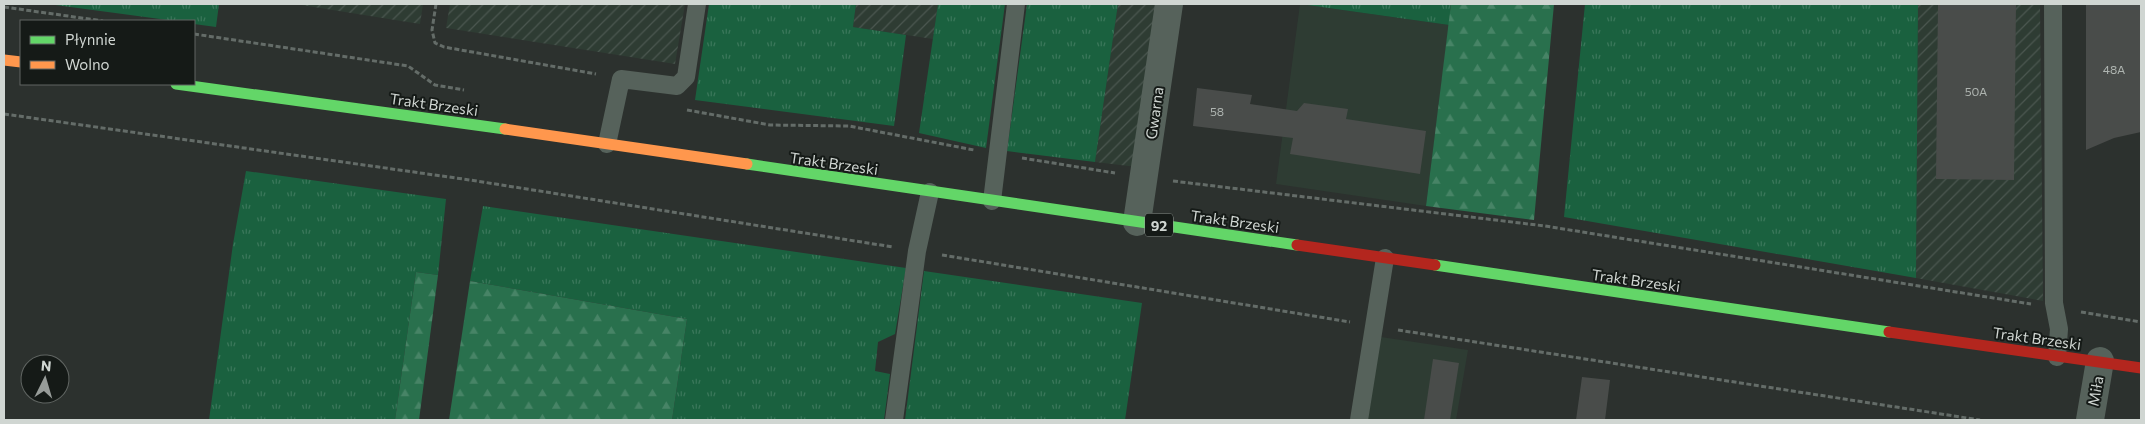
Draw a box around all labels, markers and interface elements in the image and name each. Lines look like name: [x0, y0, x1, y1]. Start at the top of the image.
legend: [20, 20, 195, 85]
text: Płynnie: [65, 30, 116, 48]
text: Wolno: [65, 55, 110, 73]
house number: 48A: [2103, 62, 2125, 76]
house number: 50A: [1965, 84, 1987, 98]
street label: Gwarna: [1141, 86, 1167, 140]
street label: Trakt Brzeski: [389, 89, 479, 119]
house number: 58: [1210, 104, 1224, 118]
street label: Trakt Brzeski: [789, 148, 879, 178]
street label: Trakt Brzeski: [1190, 206, 1280, 236]
road number: 92: [1145, 214, 1173, 236]
street label: Trakt Brzeski: [1591, 265, 1681, 295]
street label: Trakt Brzeski: [1992, 323, 2082, 353]
north arrow: [20, 354, 70, 404]
text: N: [40, 357, 52, 374]
street label: Miła: [2083, 374, 2107, 408]

